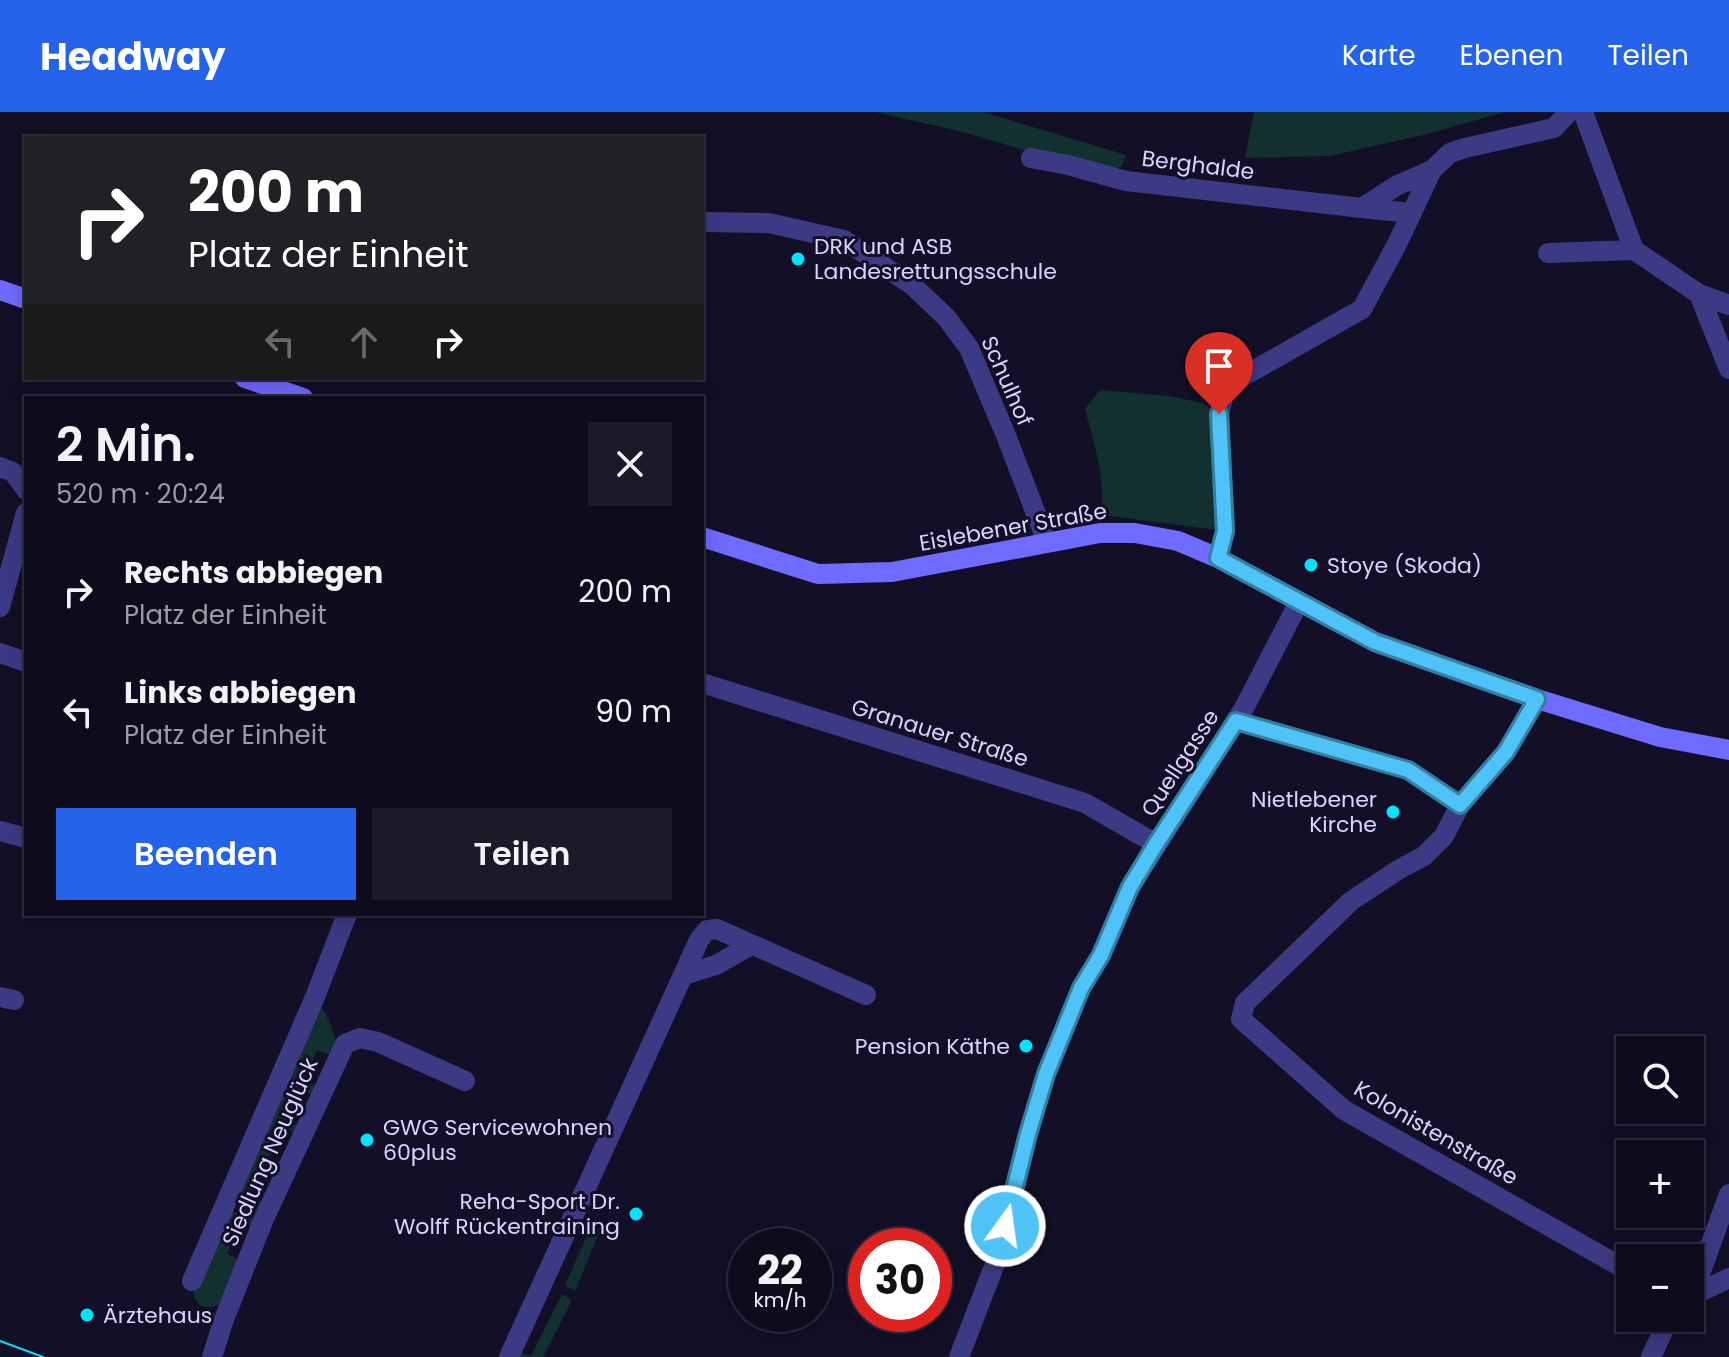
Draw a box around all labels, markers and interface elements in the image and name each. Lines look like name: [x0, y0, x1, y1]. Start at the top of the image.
text: Headway: [40, 30, 226, 83]
text: Karte: [1342, 36, 1416, 75]
text: Ebenen: [1460, 36, 1563, 75]
text: Teilen: [1607, 36, 1689, 75]
street label: Berghalde: [1140, 143, 1256, 187]
text: 200 m: [188, 153, 364, 232]
icon: right: [56, 168, 160, 272]
text: Platz der Einheit: [188, 229, 469, 280]
place label: DRK und ASB Landesrettungsschule: [814, 231, 1057, 287]
marker: DRK und ASB Landesrettungsschule: [789, 250, 807, 268]
icon: left: [258, 320, 302, 364]
icon: ahead: [342, 320, 386, 364]
icon: right: [426, 320, 470, 364]
street label: Schulhof: [973, 331, 1041, 431]
pin: [1185, 332, 1253, 414]
icon: arrive: [1197, 344, 1241, 388]
text: 2 Min.: [56, 411, 196, 478]
button: close: [588, 422, 672, 506]
text: 520 m · 20:24: [56, 476, 225, 512]
street label: Eislebener Straße: [917, 495, 1109, 559]
place label: Stoye (Skoda): [1327, 550, 1482, 581]
text: Rechts abbiegen: [124, 551, 383, 594]
marker: Stoye (Skoda): [1302, 556, 1320, 574]
icon: right: [56, 570, 100, 614]
text: 200 m: [578, 570, 672, 613]
text: Platz der Einheit: [124, 597, 327, 633]
text: Links abbiegen: [124, 671, 357, 714]
icon: left: [56, 690, 100, 734]
text: 90 m: [595, 690, 672, 733]
street label: Granauer Straße: [848, 691, 1032, 775]
street label: Quellgasse: [1134, 703, 1226, 823]
text: Platz der Einheit: [124, 717, 327, 753]
place label: Nietlebener Kirche: [1251, 784, 1377, 840]
marker: Nietlebener Kirche: [1384, 803, 1402, 821]
button: Beenden: [56, 808, 356, 900]
button: Teilen: [372, 808, 672, 900]
place label: Pension Käthe: [855, 1031, 1010, 1062]
map controls: [1616, 1036, 1704, 1332]
button: search: [1616, 1036, 1704, 1124]
marker: Pension Käthe: [1017, 1037, 1035, 1055]
street label: Siedlung Neuglück: [214, 1052, 326, 1251]
street label: Kolonistenstraße: [1348, 1073, 1524, 1193]
place label: GWG Servicewohnen 60plus: [383, 1112, 612, 1168]
marker: GWG Servicewohnen 60plus: [358, 1131, 376, 1149]
button: +: [1616, 1140, 1704, 1228]
position arrow: [963, 1184, 1047, 1268]
place label: Reha-Sport Dr. Wolff Rückentraining: [394, 1186, 620, 1242]
marker: Reha-Sport Dr. Wolff Rückentraining: [627, 1205, 645, 1223]
speed limit sign: 30: [848, 1228, 952, 1332]
text: 22: [757, 1242, 803, 1298]
button: −: [1616, 1244, 1704, 1332]
text: km/h: [753, 1286, 807, 1314]
place label: Ärztehaus: [103, 1300, 212, 1331]
marker: Ärztehaus: [78, 1306, 96, 1324]

